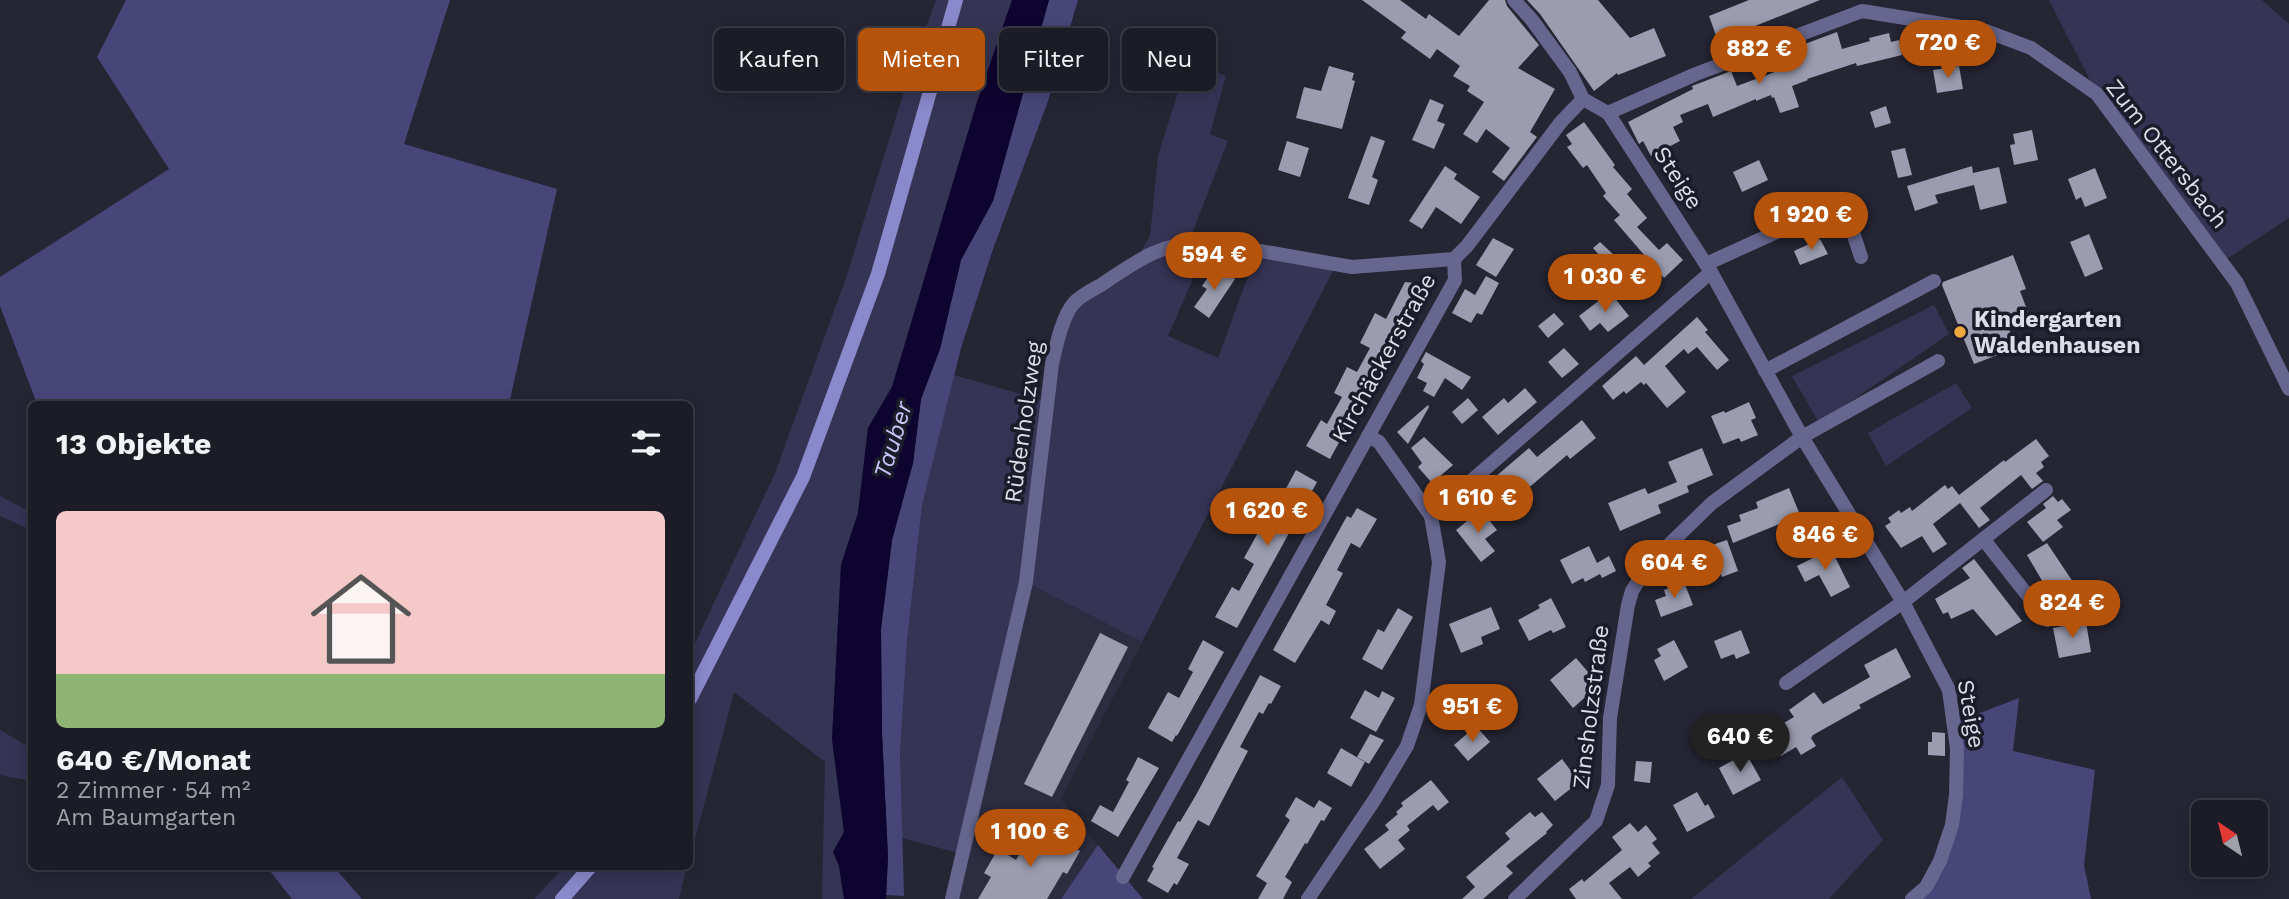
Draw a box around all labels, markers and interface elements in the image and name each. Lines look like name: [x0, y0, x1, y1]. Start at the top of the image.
pin: 720 €: [1899, 20, 1997, 80]
pin: 882 €: [1710, 27, 1808, 86]
chip: Kaufen: [714, 28, 844, 91]
chip: Mieten: [858, 28, 985, 91]
chip: Filter: [999, 28, 1108, 91]
chip: Neu: [1122, 28, 1216, 91]
text: 720 €: [1915, 29, 1981, 56]
text: 882 €: [1726, 35, 1792, 62]
street label: Zum Ottersbach: [2100, 74, 2234, 234]
street label: Steige: [1648, 142, 1708, 214]
pin: 1 920 €: [1746, 192, 1876, 252]
text: 1 920 €: [1770, 201, 1852, 228]
pin: 594 €: [1165, 232, 1263, 292]
text: 594 €: [1181, 241, 1247, 268]
pin: 1 030 €: [1540, 254, 1670, 314]
text: 1 030 €: [1564, 263, 1646, 290]
street label: Kirchäckerstraße: [1326, 269, 1442, 447]
place label: Kindergarten Waldenhausen: [1974, 306, 2140, 359]
marker: Kindergarten Waldenhausen: [1952, 324, 1968, 340]
street label: Rüdenholzweg: [999, 339, 1049, 505]
water label: Tauber: [868, 397, 918, 482]
icon: filters: [627, 424, 665, 462]
text: 13 Objekte: [56, 426, 211, 461]
pin: 1 610 €: [1413, 476, 1543, 535]
text: 1 610 €: [1439, 484, 1517, 511]
pin: 1 620 €: [1202, 489, 1332, 548]
text: 1 620 €: [1226, 497, 1308, 524]
pin: 846 €: [1776, 512, 1874, 572]
text: 846 €: [1792, 521, 1858, 548]
pin: 604 €: [1625, 540, 1723, 600]
text: 604 €: [1641, 549, 1707, 576]
icon: home: [298, 556, 424, 682]
pin: 824 €: [2023, 580, 2121, 640]
text: 824 €: [2039, 589, 2105, 616]
street label: Zinsholzstraße: [1568, 623, 1614, 791]
street label: Steige: [1952, 678, 1990, 750]
pin: 951 €: [1423, 684, 1521, 744]
text: 951 €: [1442, 693, 1502, 720]
pin: 640 €: [1691, 714, 1789, 774]
text: 640 €: [1707, 723, 1773, 750]
text: 640 €/Monat: [56, 742, 251, 777]
text: 2 Zimmer · 54 m²: [56, 777, 250, 804]
north arrow: [2191, 800, 2268, 877]
map controls: [2191, 800, 2268, 877]
text: Am Baumgarten: [56, 804, 236, 831]
pin: 1 100 €: [965, 810, 1095, 869]
text: 1 100 €: [991, 818, 1069, 845]

